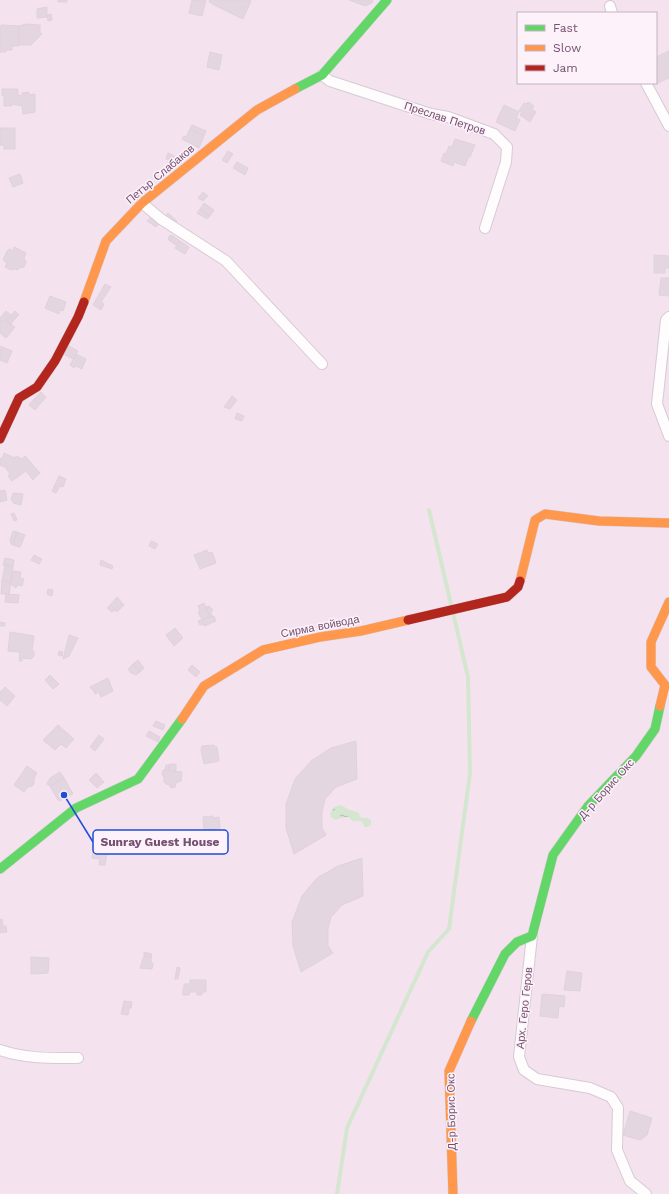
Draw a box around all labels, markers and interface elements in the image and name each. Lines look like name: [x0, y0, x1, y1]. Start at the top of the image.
legend: [517, 12, 657, 84]
text: Fast: [553, 21, 578, 35]
text: Slow: [553, 41, 581, 55]
text: Jam: [553, 61, 578, 75]
street label: Преслав Петров: [403, 99, 487, 138]
street label: Петър Слабаков: [124, 142, 197, 207]
street label: Сирма войвода: [280, 612, 361, 640]
street label: Д-р Борис Окс: [576, 756, 637, 822]
callout: Sunray Guest House: [93, 830, 228, 854]
text: Sunray Guest House: [100, 835, 220, 849]
street label: Арх. Геро Геров: [514, 966, 535, 1050]
street label: Д-р Борис Окс: [444, 1073, 459, 1150]

